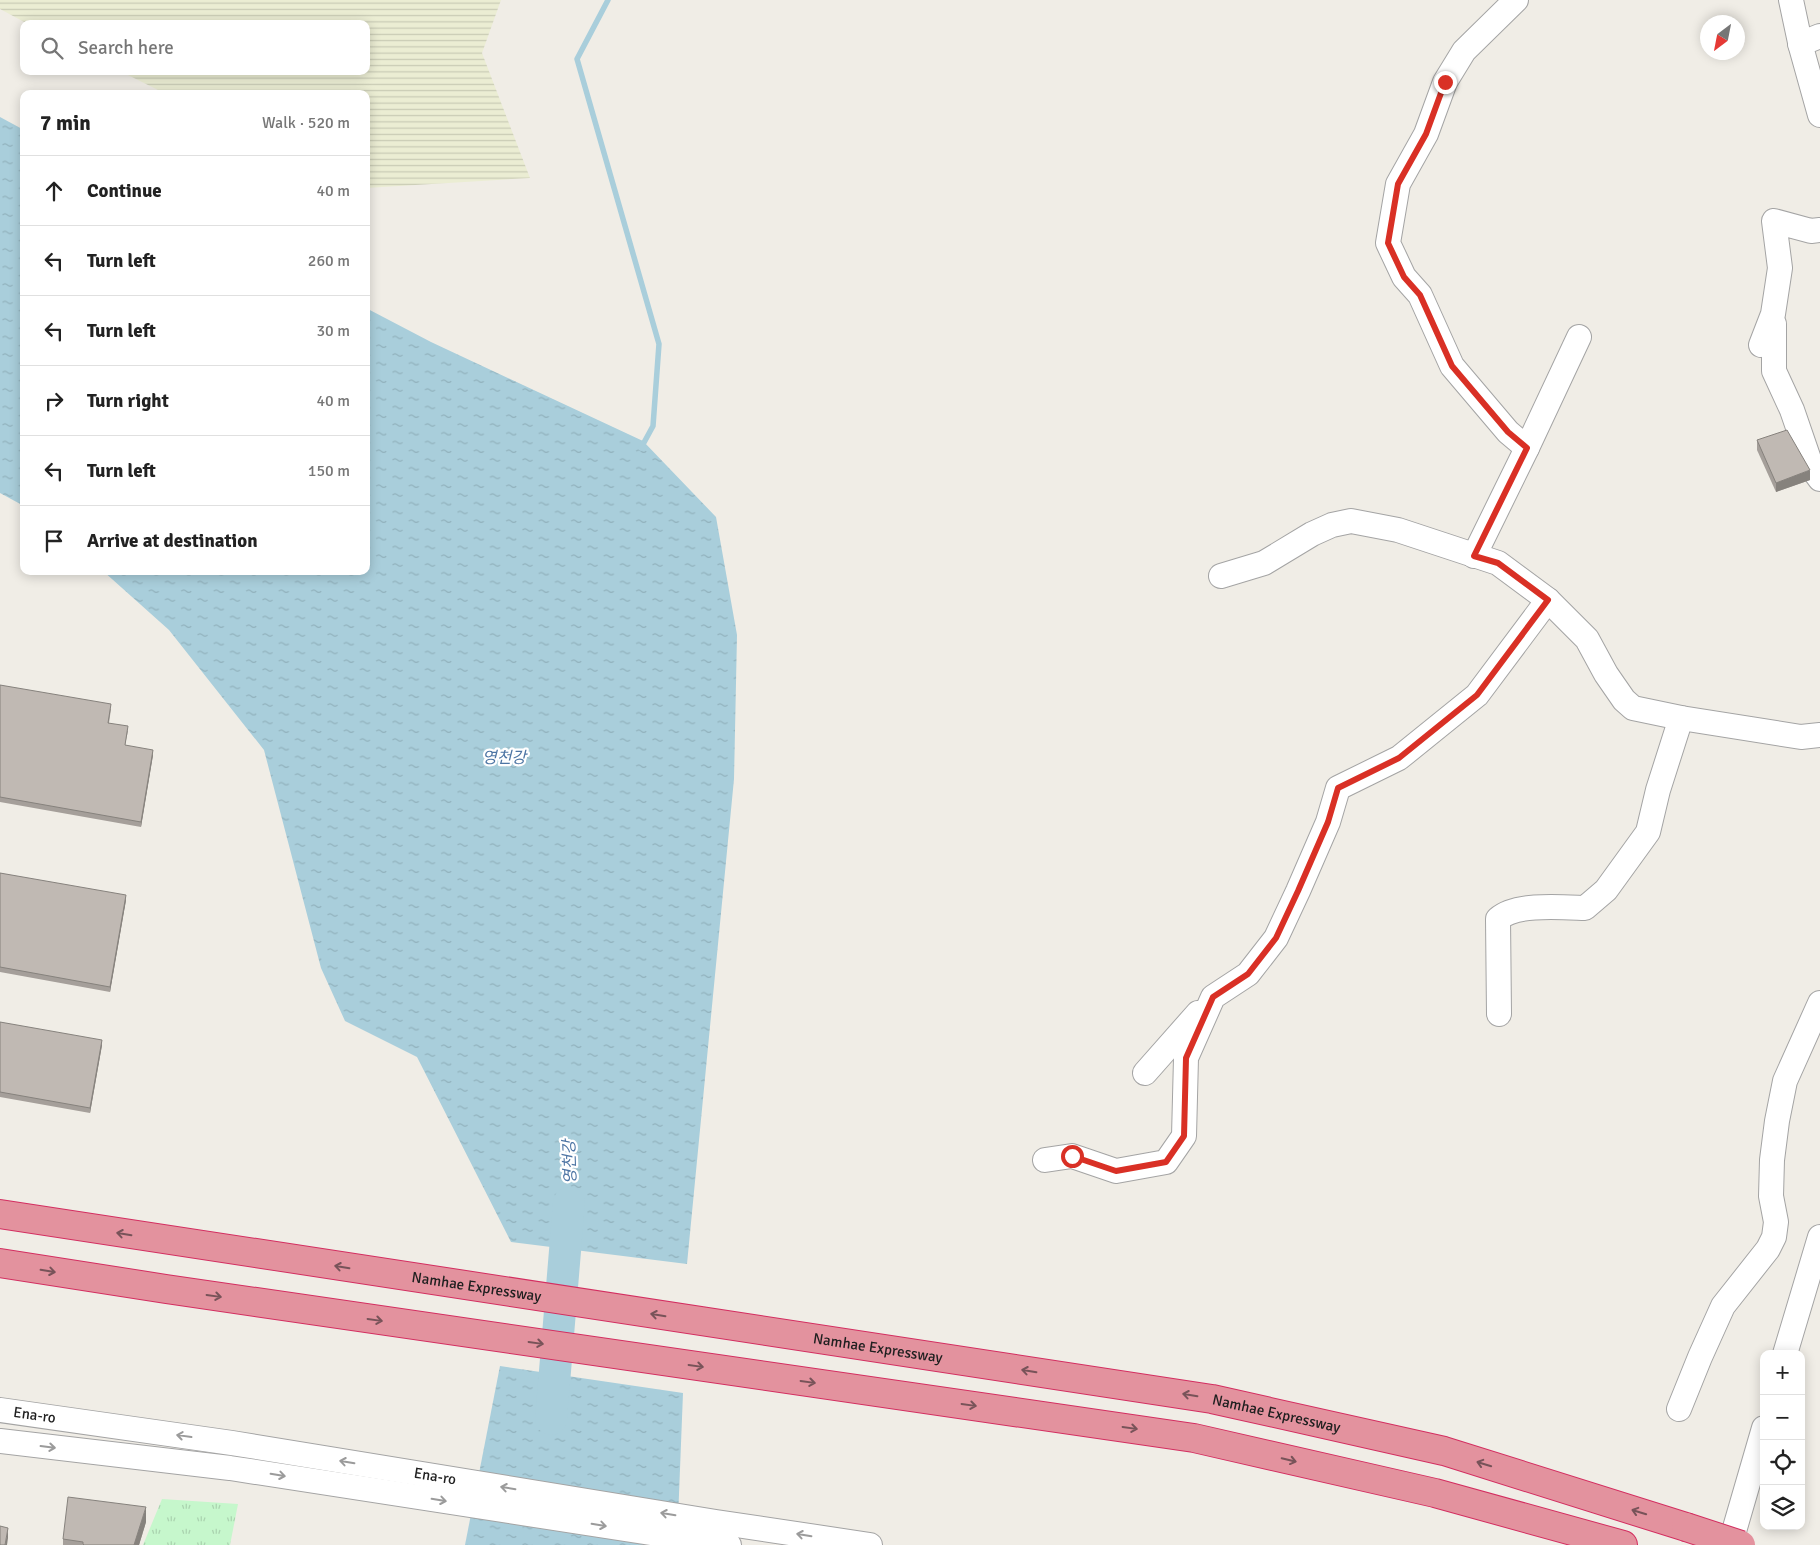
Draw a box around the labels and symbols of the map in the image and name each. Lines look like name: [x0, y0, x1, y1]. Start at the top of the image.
north arrow: [1700, 15, 1745, 60]
route end: [1434, 71, 1457, 94]
water label: 영천강: [482, 748, 528, 768]
water label: 영천강: [559, 1137, 581, 1184]
route start: [1061, 1145, 1084, 1168]
one-way arrow: [116, 1228, 132, 1238]
one-way arrow: [334, 1262, 350, 1272]
one-way arrow: [40, 1266, 56, 1276]
street label: Namhae Expressway: [411, 1268, 542, 1305]
one-way arrow: [206, 1292, 222, 1302]
one-way arrow: [651, 1310, 667, 1320]
one-way arrow: [366, 1315, 382, 1325]
street label: Namhae Expressway: [812, 1329, 944, 1367]
one-way arrow: [527, 1338, 543, 1348]
one-way arrow: [688, 1361, 704, 1371]
one-way arrow: [1021, 1366, 1037, 1376]
one-way arrow: [800, 1378, 816, 1388]
one-way arrow: [1182, 1390, 1198, 1400]
street label: Namhae Expressway: [1211, 1390, 1342, 1437]
one-way arrow: [961, 1401, 977, 1411]
street label: Ena-ro: [12, 1403, 57, 1427]
one-way arrow: [1121, 1424, 1137, 1434]
one-way arrow: [176, 1431, 192, 1441]
one-way arrow: [40, 1442, 56, 1452]
one-way arrow: [340, 1456, 356, 1466]
one-way arrow: [1281, 1456, 1297, 1465]
one-way arrow: [1477, 1459, 1492, 1468]
street label: Ena-ro: [413, 1464, 458, 1488]
one-way arrow: [270, 1471, 286, 1481]
one-way arrow: [500, 1482, 516, 1492]
one-way arrow: [431, 1495, 447, 1505]
one-way arrow: [1632, 1507, 1648, 1517]
one-way arrow: [660, 1508, 676, 1518]
one-way arrow: [591, 1520, 607, 1530]
one-way arrow: [797, 1529, 813, 1539]

